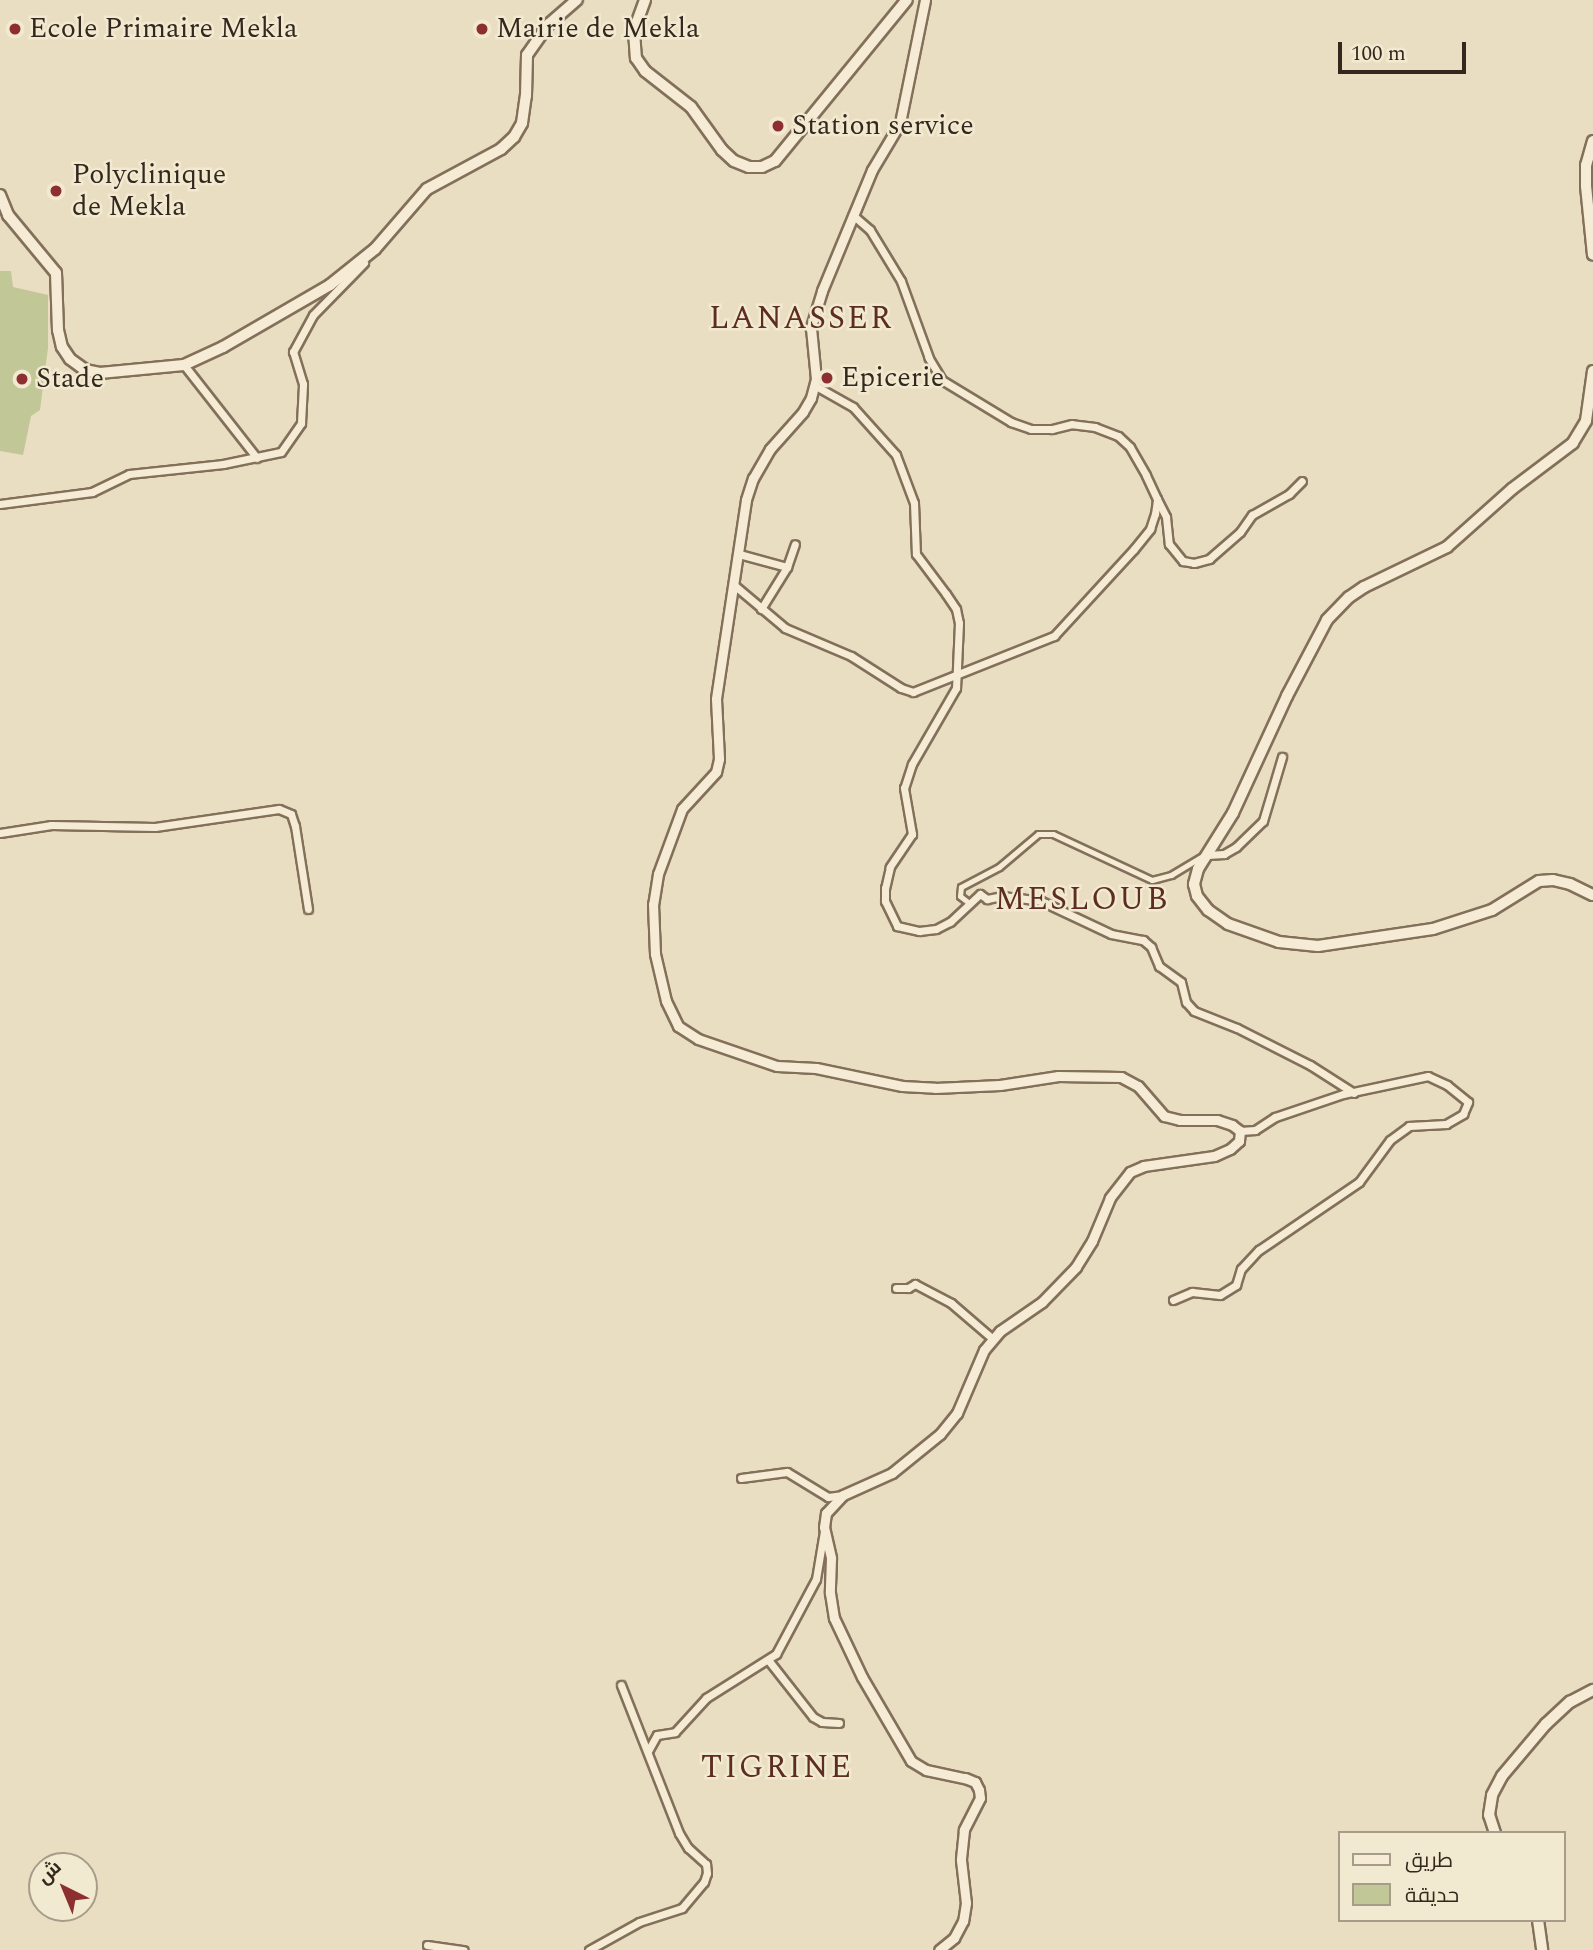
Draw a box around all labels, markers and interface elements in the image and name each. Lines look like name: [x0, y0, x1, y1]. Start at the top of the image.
place label: Ecole Primaire Mekla: [29, 12, 298, 46]
place label: Mairie de Mekla: [496, 12, 700, 46]
marker: Ecole Primaire Mekla: [7, 21, 23, 37]
marker: Mairie de Mekla: [474, 21, 490, 37]
scale bar: [1341, 28, 1469, 72]
text: 100 m: [1351, 38, 1406, 70]
place label: Station service: [792, 109, 974, 143]
marker: Station service: [770, 118, 786, 134]
place label: Polyclinique de Mekla: [72, 158, 226, 224]
marker: Polyclinique de Mekla: [46, 181, 66, 201]
district label: LANASSER: [710, 300, 892, 338]
place label: Epicerie: [841, 361, 944, 395]
place label: Stade: [36, 362, 104, 396]
marker: Epicerie: [819, 370, 835, 386]
marker: Stade: [14, 371, 30, 387]
district label: MESLOUB: [995, 881, 1169, 919]
district label: TIGRINE: [702, 1749, 852, 1787]
legend: [1338, 1831, 1565, 1922]
text: طريق: [1405, 1845, 1453, 1877]
north arrow: [28, 1852, 98, 1922]
text: ش: [31, 1854, 69, 1892]
text: حديقة: [1405, 1880, 1459, 1912]

